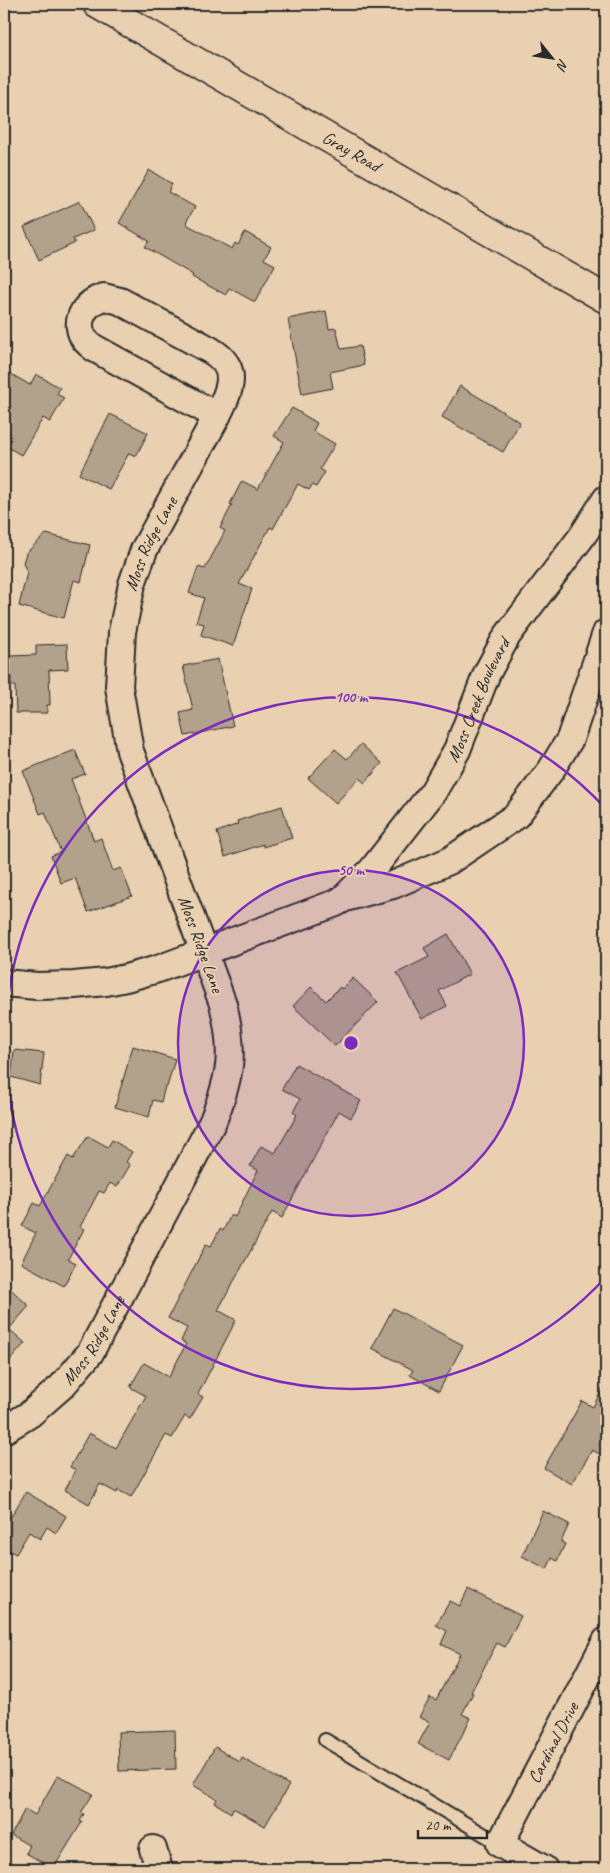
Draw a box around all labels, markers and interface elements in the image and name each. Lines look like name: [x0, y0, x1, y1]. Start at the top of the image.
north arrow: [528, 32, 578, 82]
text: N: [552, 56, 572, 74]
street label: Gray Road: [318, 126, 387, 178]
street label: Moss Ridge Lane: [120, 492, 182, 594]
street label: Moss Creek Boulevard: [442, 632, 516, 766]
text: 100 m: [335, 688, 369, 707]
text: 50 m: [338, 861, 365, 880]
street label: Moss Ridge Lane: [173, 893, 229, 996]
centre of rings: [342, 1034, 360, 1052]
street label: Moss Ridge Lane: [57, 1291, 130, 1389]
street label: Cardinal Drive: [523, 1697, 584, 1787]
scale bar: [418, 1808, 486, 1840]
text: 20 m: [425, 1816, 452, 1835]

